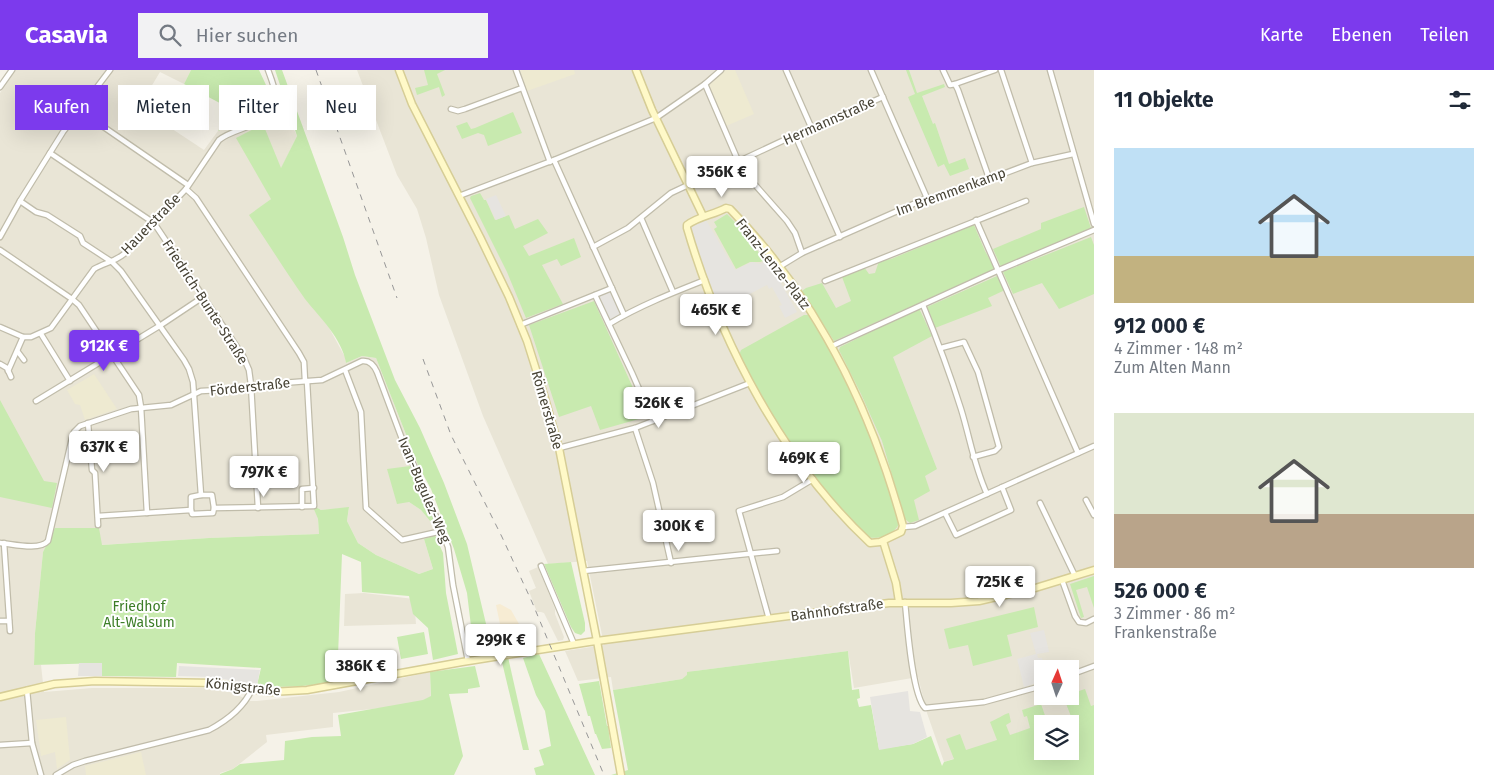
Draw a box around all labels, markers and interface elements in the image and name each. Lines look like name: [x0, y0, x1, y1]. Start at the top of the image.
search box: [138, 13, 488, 58]
text: Casavia: [25, 21, 108, 49]
icon: search: [156, 21, 184, 49]
text: Hier suchen: [196, 24, 299, 47]
text: Karte: [1260, 24, 1303, 46]
text: Ebenen: [1331, 24, 1392, 46]
text: Teilen: [1420, 24, 1469, 46]
chip: Kaufen: [15, 85, 108, 130]
chip: Mieten: [118, 85, 209, 130]
chip: Filter: [219, 85, 297, 130]
chip: Neu: [307, 85, 376, 130]
icon: filters: [1446, 86, 1474, 114]
text: 11 Objekte: [1114, 87, 1214, 113]
street label: Hermannstraße: [780, 93, 878, 149]
pin: 356K €: [681, 156, 763, 198]
text: 356K €: [697, 162, 747, 181]
street label: Im Bremmenkamp: [894, 164, 1008, 220]
icon: home: [1249, 181, 1339, 271]
street label: Hauerstraße: [118, 190, 184, 258]
street label: Franz-Lenze-Platz: [732, 215, 814, 313]
street label: Friedrich-Bunte-Straße: [158, 236, 252, 368]
pin: 465K €: [675, 294, 757, 336]
text: 465K €: [691, 300, 741, 319]
text: 912 000 €: [1114, 313, 1205, 339]
pin: 912K €: [63, 330, 145, 372]
text: 912K €: [80, 336, 128, 355]
text: 4 Zimmer · 148 m²: [1114, 339, 1243, 358]
text: Zum Alten Mann: [1114, 358, 1231, 377]
street label: Römerstraße: [528, 369, 566, 451]
street label: Förderstraße: [209, 374, 291, 400]
pin: 526K €: [618, 386, 700, 429]
text: 526K €: [634, 393, 684, 412]
pin: 637K €: [63, 430, 145, 473]
street label: Ivan-Bugulez-Weg: [394, 434, 454, 546]
text: 637K €: [80, 437, 128, 456]
pin: 469K €: [763, 442, 845, 484]
icon: home: [1249, 446, 1339, 536]
text: 469K €: [779, 448, 829, 467]
pin: 797K €: [223, 456, 305, 498]
text: 797K €: [241, 462, 287, 481]
pin: 300K €: [638, 510, 720, 552]
text: 300K €: [654, 516, 704, 535]
pin: 725K €: [959, 566, 1041, 608]
text: 725K €: [976, 572, 1024, 591]
text: 526 000 €: [1114, 578, 1207, 604]
street label: Bahnhofstraße: [789, 595, 885, 625]
park label: Friedhof Alt-Walsum: [103, 598, 175, 631]
text: 3 Zimmer · 86 m²: [1114, 604, 1235, 623]
text: Frankenstraße: [1114, 623, 1217, 642]
pin: 299K €: [460, 624, 542, 666]
text: 299K €: [476, 630, 526, 649]
pin: 386K €: [320, 650, 402, 692]
text: 386K €: [336, 656, 386, 675]
north arrow: [1034, 660, 1079, 705]
map controls: [1034, 660, 1079, 760]
street label: Königstraße: [205, 675, 281, 699]
button: layers: [1034, 715, 1079, 760]

